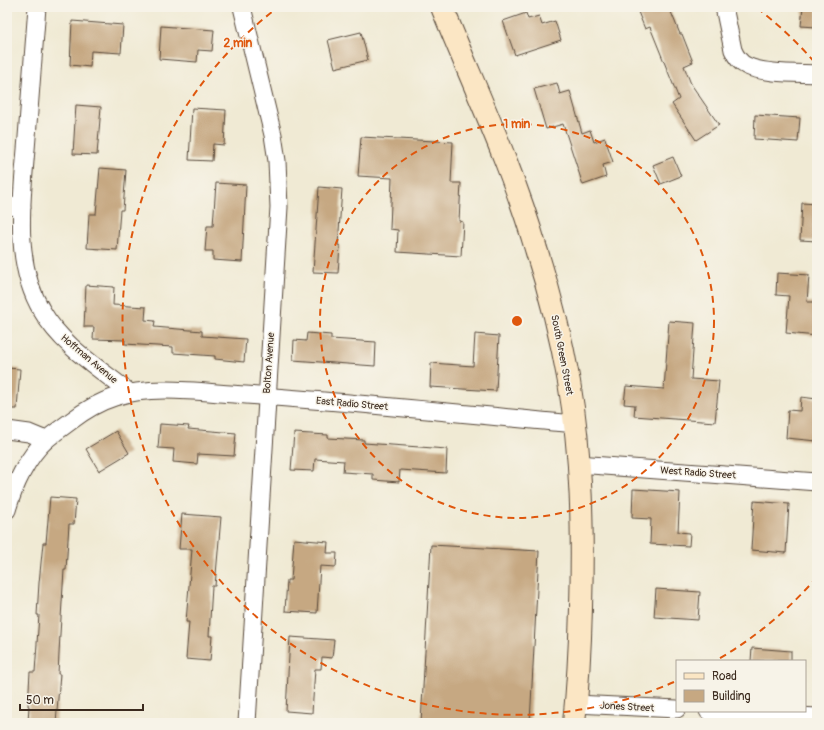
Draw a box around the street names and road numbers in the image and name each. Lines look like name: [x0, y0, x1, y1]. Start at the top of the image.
street label: South Green Street: [548, 314, 576, 397]
street label: Hoffman Avenue: [58, 332, 120, 386]
street label: Bolton Avenue: [261, 332, 277, 394]
street label: East Radio Street: [315, 395, 389, 413]
street label: West Radio Street: [660, 464, 737, 482]
street label: Jones Street: [600, 700, 655, 714]

